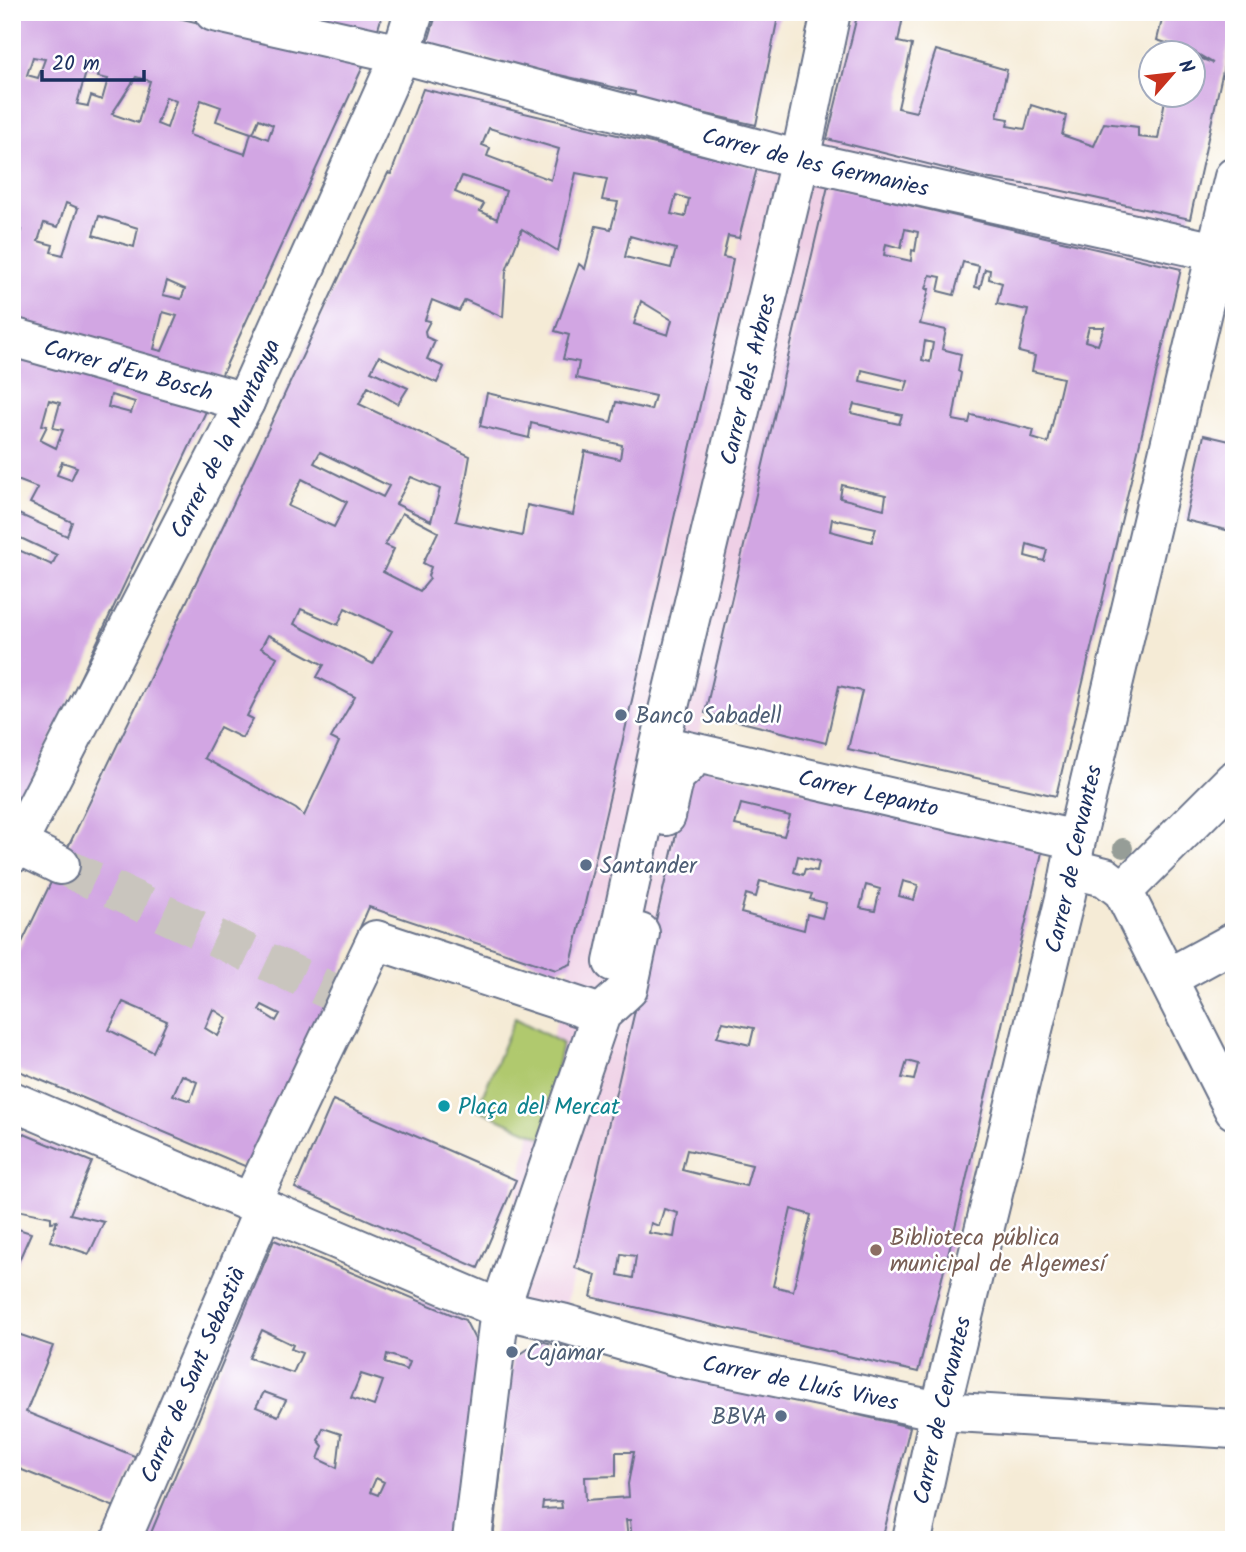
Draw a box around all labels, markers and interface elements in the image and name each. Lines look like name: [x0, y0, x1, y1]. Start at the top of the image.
scale bar: [42, 38, 144, 82]
north arrow: [1138, 38, 1208, 108]
text: 20 m: [52, 48, 100, 81]
text: N: [1169, 55, 1201, 79]
street label: Carrer de les Germanies: [698, 119, 932, 208]
street label: Carrer dels Arbres: [711, 290, 787, 469]
street label: Carrer d'En Bosch: [39, 331, 217, 412]
street label: Carrer de la Muntanya: [162, 333, 291, 545]
place label: Banco Sabadell: [635, 699, 782, 735]
marker: Banco Sabadell: [613, 707, 629, 723]
street label: Carrer Lepanto: [794, 761, 942, 828]
street label: Carrer de Cervantes: [1036, 761, 1113, 957]
place label: Santander: [600, 849, 698, 885]
marker: Santander: [578, 857, 594, 873]
place label: Plaça del Mercat: [458, 1090, 621, 1126]
marker: Plaça del Mercat: [436, 1098, 452, 1114]
place label: Biblioteca pública municipal de Algemesí: [890, 1221, 1109, 1283]
marker: Biblioteca pública municipal de Algemesí: [868, 1242, 884, 1258]
street label: Carrer de Sant Sebastià: [132, 1262, 257, 1489]
street label: Carrer de Cervantes: [904, 1313, 982, 1508]
place label: Cajamar: [526, 1336, 605, 1372]
marker: Cajamar: [504, 1344, 520, 1360]
street label: Carrer de Lluís Vives: [699, 1346, 902, 1422]
place label: BBVA: [711, 1400, 767, 1436]
marker: BBVA: [773, 1408, 789, 1424]

